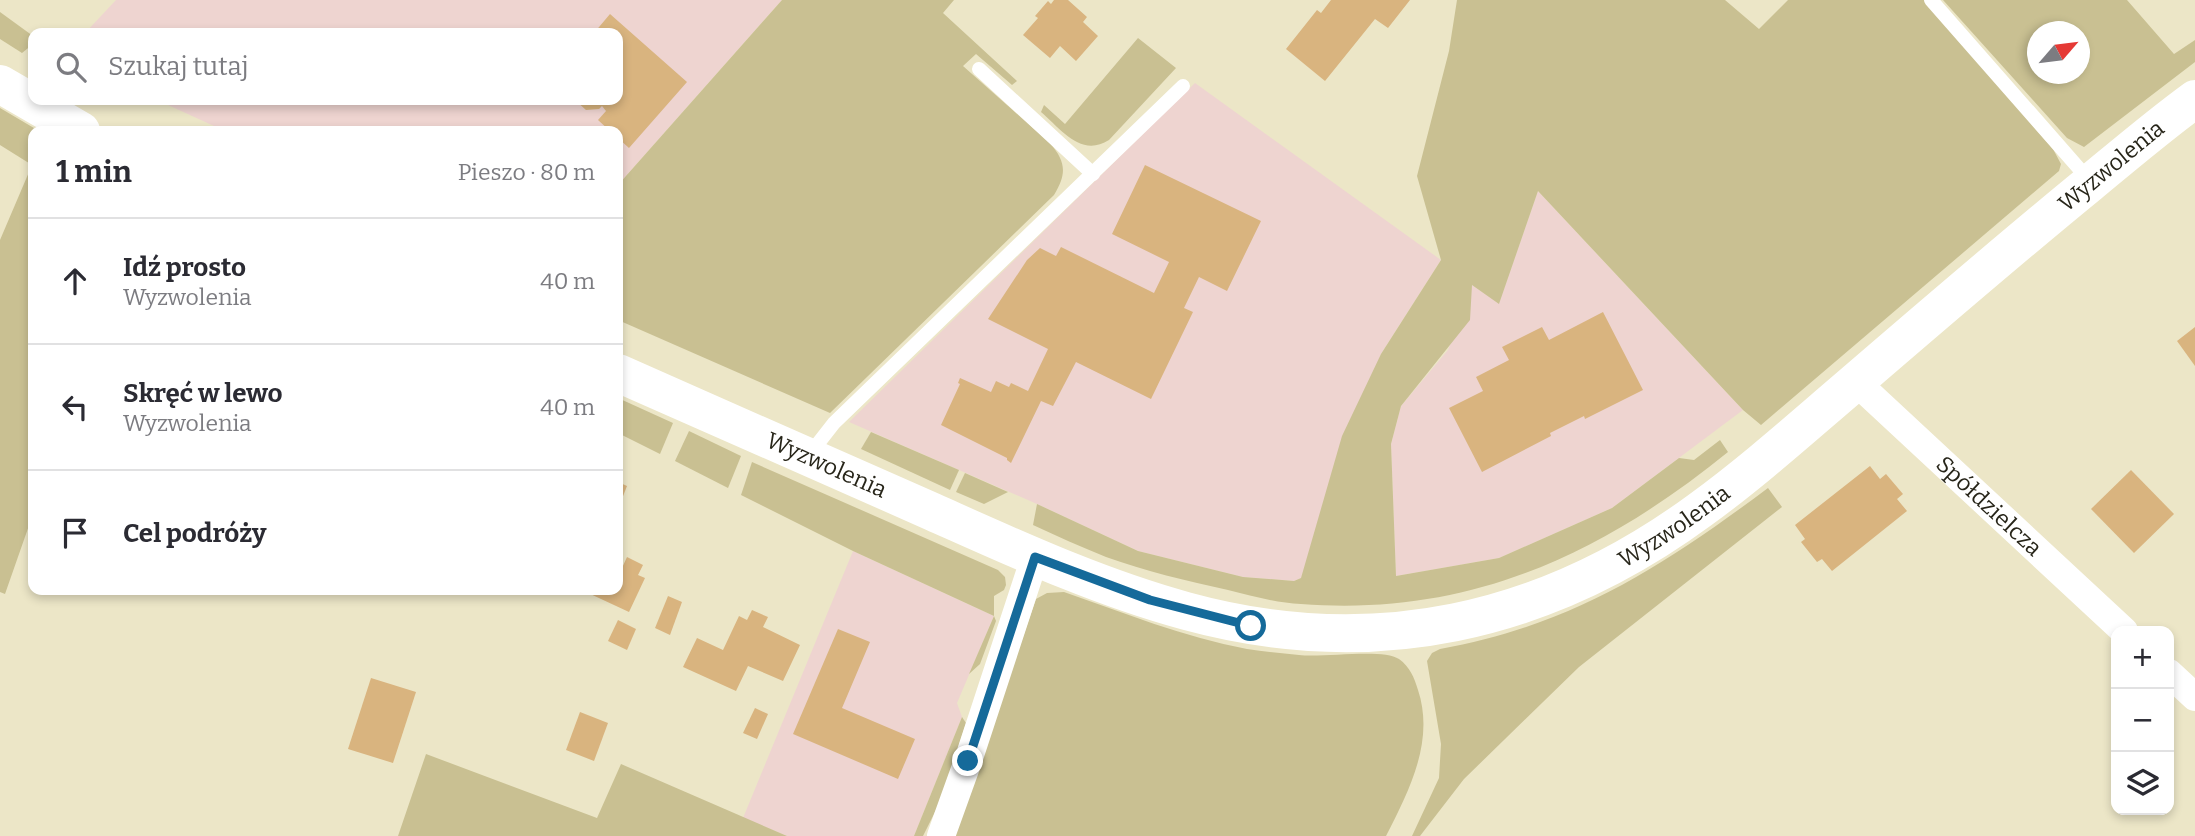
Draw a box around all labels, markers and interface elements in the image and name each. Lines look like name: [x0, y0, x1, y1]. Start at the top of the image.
north arrow: [2027, 21, 2090, 84]
search box: [28, 28, 623, 105]
icon: search: [52, 48, 90, 86]
text: Szukaj tutaj: [108, 51, 249, 82]
street label: Wyzwolenia: [2053, 114, 2170, 217]
text: 1 min: [56, 154, 132, 190]
text: Pieszo · 80 m: [458, 158, 595, 186]
text: Idź prosto: [123, 252, 246, 283]
icon: ahead: [56, 262, 94, 300]
text: 40 m: [540, 267, 595, 295]
text: Wyzwolenia: [123, 283, 252, 311]
text: Skręć w lewo: [123, 378, 283, 409]
icon: left: [56, 388, 94, 426]
text: 40 m: [540, 393, 595, 421]
text: Wyzwolenia: [123, 409, 252, 437]
street label: Wyzwolenia: [762, 426, 892, 504]
street label: Spółdzielcza: [1931, 450, 2048, 562]
street label: Wyzwolenia: [1613, 478, 1736, 573]
icon: arrive: [56, 514, 94, 552]
text: Cel podróży: [123, 518, 266, 549]
route start: [1235, 610, 1266, 641]
map controls: [2111, 626, 2174, 815]
button: +: [2111, 626, 2174, 689]
button: −: [2111, 689, 2174, 752]
route end: [952, 745, 983, 776]
button: layers: [2111, 752, 2174, 815]

